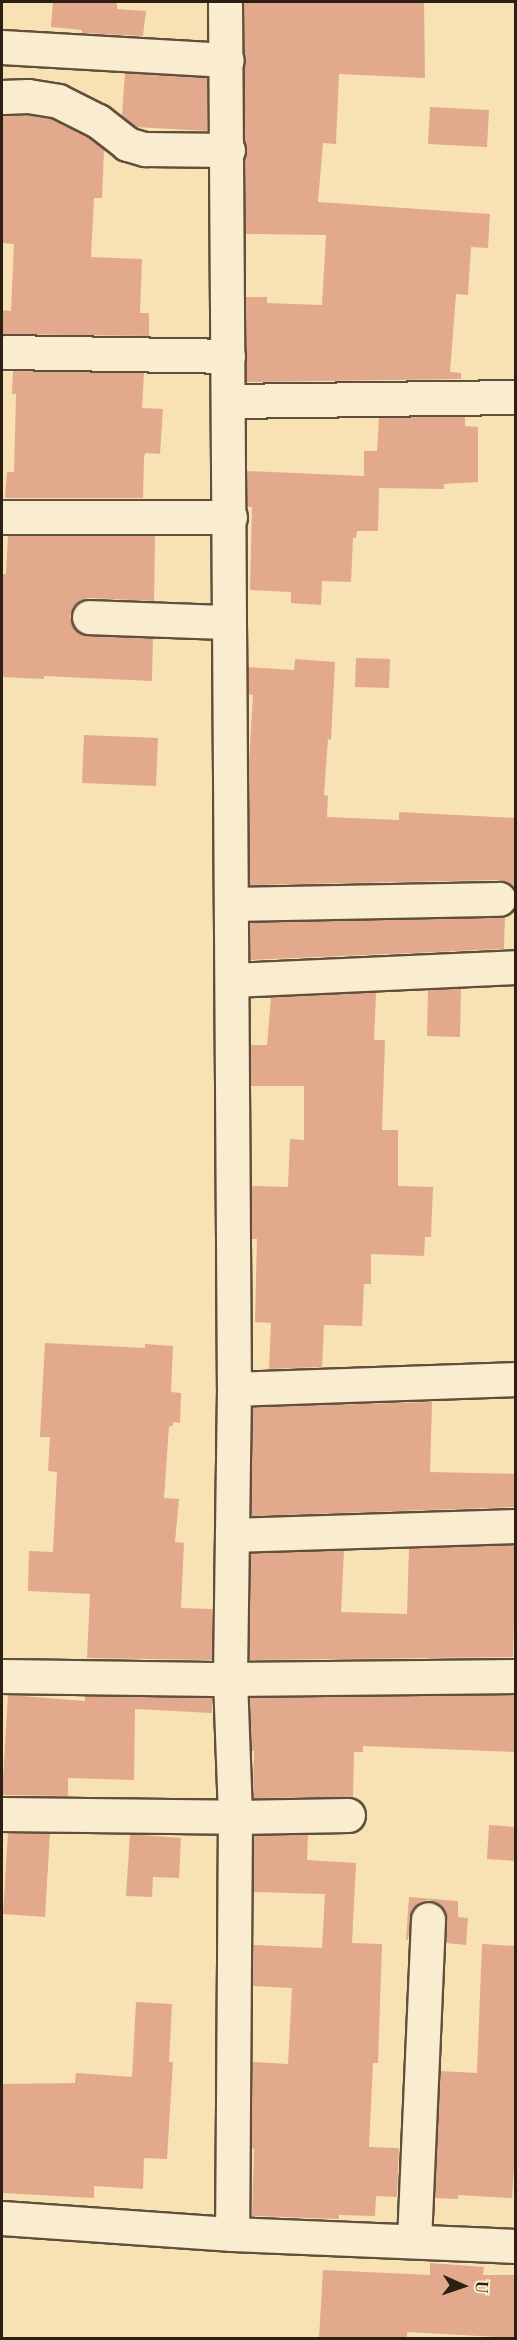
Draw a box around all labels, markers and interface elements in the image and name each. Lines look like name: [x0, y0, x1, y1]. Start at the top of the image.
north arrow: [433, 2256, 493, 2316]
text: U: [471, 2280, 491, 2294]

